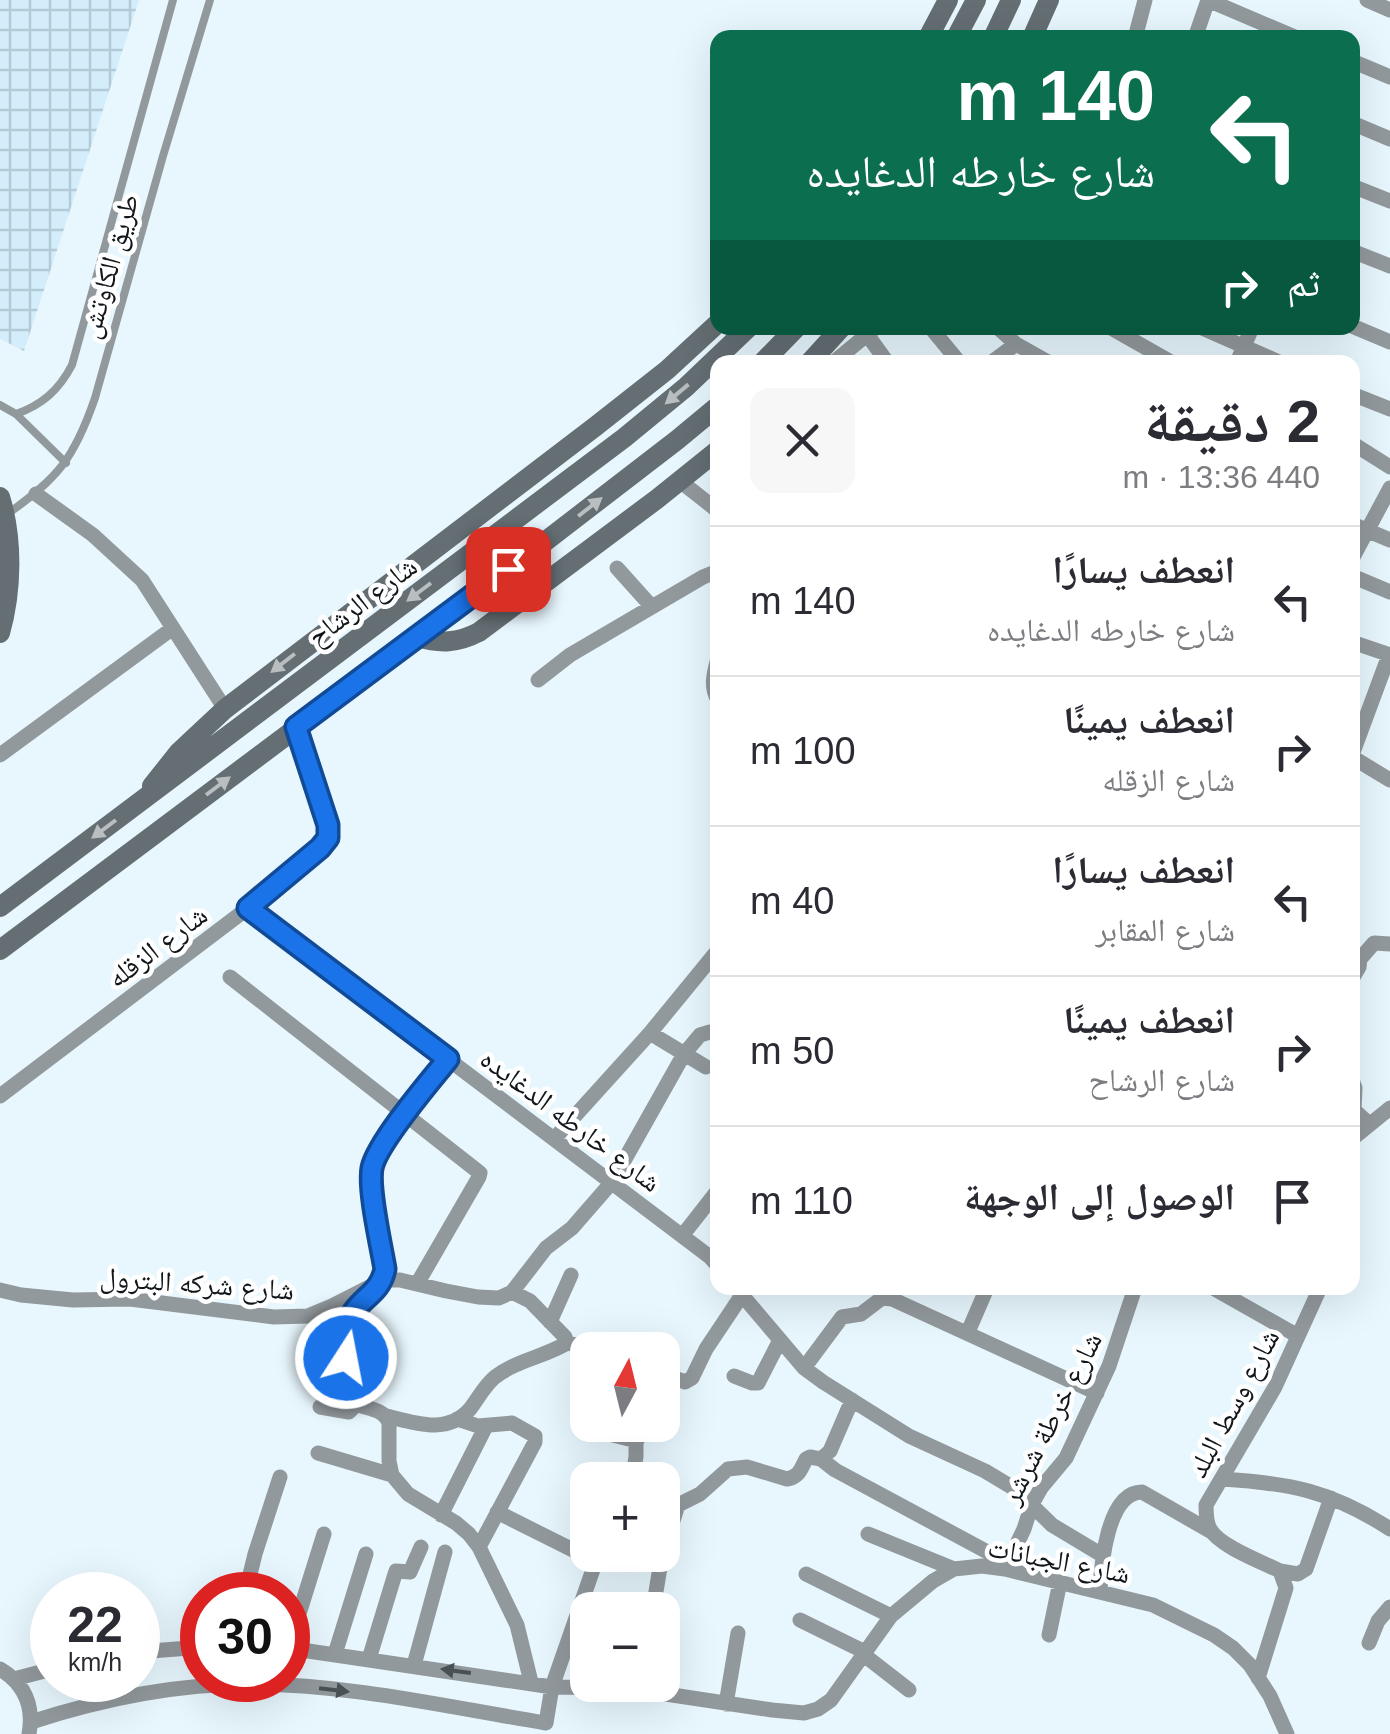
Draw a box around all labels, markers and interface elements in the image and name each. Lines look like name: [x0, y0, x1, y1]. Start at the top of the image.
text: 140 m: [957, 57, 1155, 135]
icon: left: [1190, 70, 1320, 200]
text: شارع خارطه الدغايده: [806, 146, 1155, 197]
street label: طريق الكاوتش: [74, 190, 147, 343]
icon: right: [1212, 260, 1267, 315]
text: ثم: [1287, 262, 1320, 304]
one-way arrow: [665, 383, 690, 404]
button: close: [750, 388, 855, 493]
text: 2 دقيقة: [1144, 388, 1320, 455]
text: 440 m · 13:36: [1123, 459, 1320, 495]
one-way arrow: [576, 496, 602, 517]
pin: [466, 527, 551, 612]
icon: arrive: [481, 542, 536, 597]
text: انعطف يسارًا: [1052, 549, 1235, 591]
street label: شارع الرشاح: [302, 550, 424, 654]
icon: left: [1265, 574, 1320, 629]
text: 140 m: [750, 580, 856, 622]
one-way arrow: [406, 581, 432, 601]
text: شارع خارطه الدغايده: [987, 612, 1235, 648]
one-way arrow: [270, 653, 296, 673]
text: انعطف يمينًا: [1063, 699, 1235, 741]
icon: right: [1265, 724, 1320, 779]
text: 100 m: [750, 730, 856, 772]
text: شارع الزقله: [1102, 762, 1235, 798]
one-way arrow: [205, 777, 231, 797]
one-way arrow: [91, 819, 117, 839]
text: انعطف يسارًا: [1052, 849, 1235, 891]
icon: left: [1265, 874, 1320, 929]
text: 40 m: [750, 880, 835, 922]
street label: شارع الزقله: [102, 899, 214, 995]
text: شارع المقابر: [1095, 912, 1235, 948]
text: انعطف يمينًا: [1063, 999, 1235, 1041]
icon: right: [1265, 1024, 1320, 1079]
text: 50 m: [750, 1030, 835, 1072]
street label: شارع خارطه الدغايده: [474, 1043, 667, 1200]
text: شارع الرشاح: [1088, 1062, 1235, 1098]
icon: arrive: [1265, 1174, 1320, 1229]
text: الوصول إلى الوجهة: [964, 1176, 1235, 1218]
text: 110 m: [750, 1180, 853, 1222]
street label: شارع شركه البترول: [99, 1261, 295, 1308]
position arrow: [294, 1306, 398, 1410]
street label: شارع وسط البلد: [1182, 1324, 1287, 1483]
street label: شارع خرطة شرشر: [994, 1327, 1110, 1511]
north arrow: [570, 1332, 680, 1442]
map controls: [570, 1332, 680, 1702]
button: +: [570, 1462, 680, 1572]
street label: شارع الجبانات: [985, 1532, 1133, 1591]
speed limit sign: 30: [180, 1572, 310, 1702]
button: −: [570, 1592, 680, 1702]
text: 22: [67, 1597, 123, 1653]
text: km/h: [68, 1648, 122, 1676]
one-way arrow: [440, 1663, 471, 1679]
one-way arrow: [318, 1682, 350, 1698]

